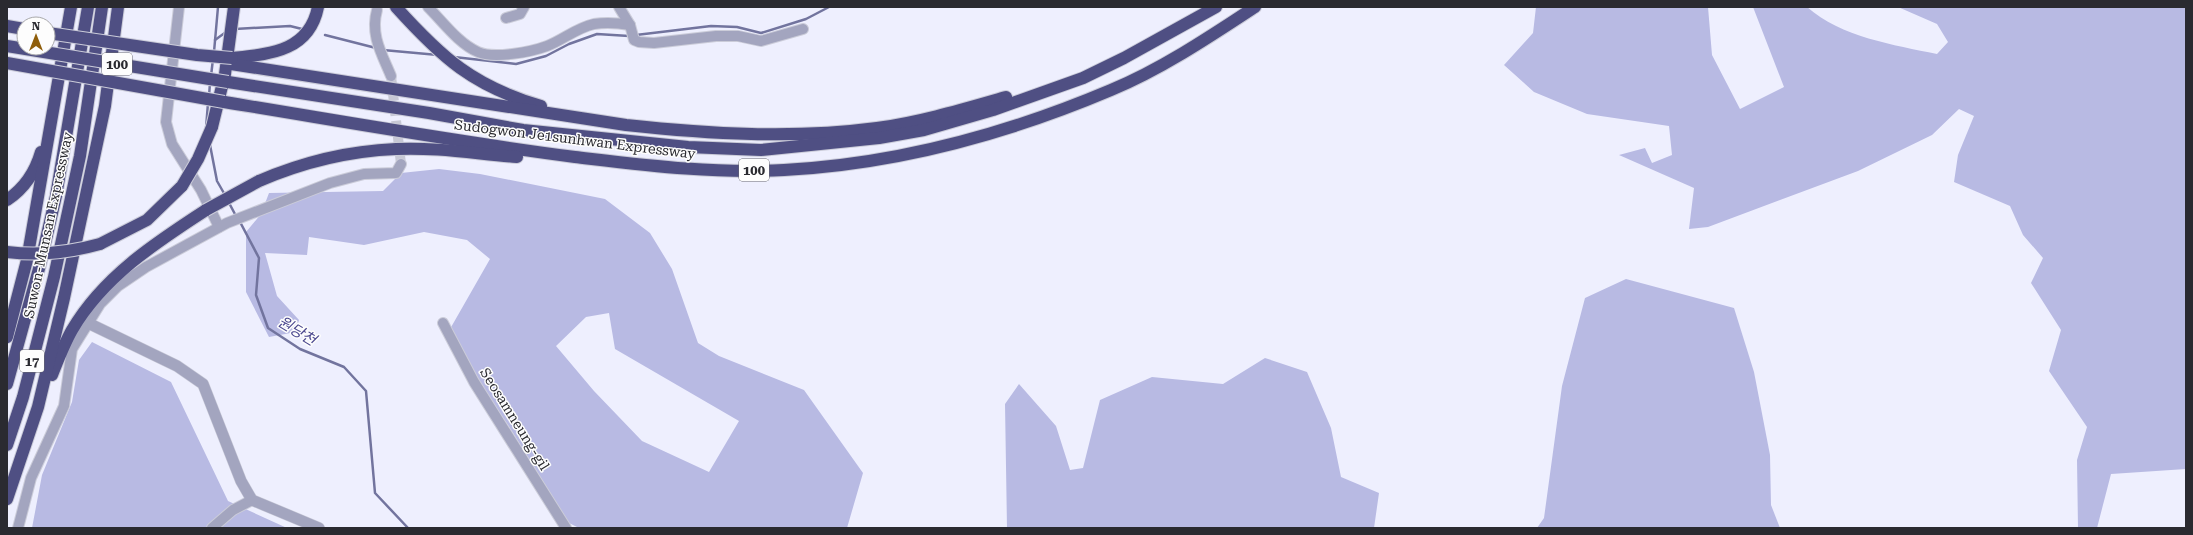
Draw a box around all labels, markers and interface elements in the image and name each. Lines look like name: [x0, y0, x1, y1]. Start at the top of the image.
north arrow: [16, 16, 56, 56]
text: N: [32, 20, 41, 33]
road number: 100: [102, 53, 132, 75]
street label: Sudogwon Je1sunhwan Expressway: [454, 116, 697, 162]
street label: Suwon-Munsan Expressway: [20, 130, 76, 320]
road number: 100: [739, 159, 769, 181]
water label: 원당천: [275, 313, 321, 351]
road number: 17: [20, 350, 44, 372]
street label: Seosamneung-gil: [477, 365, 553, 474]

